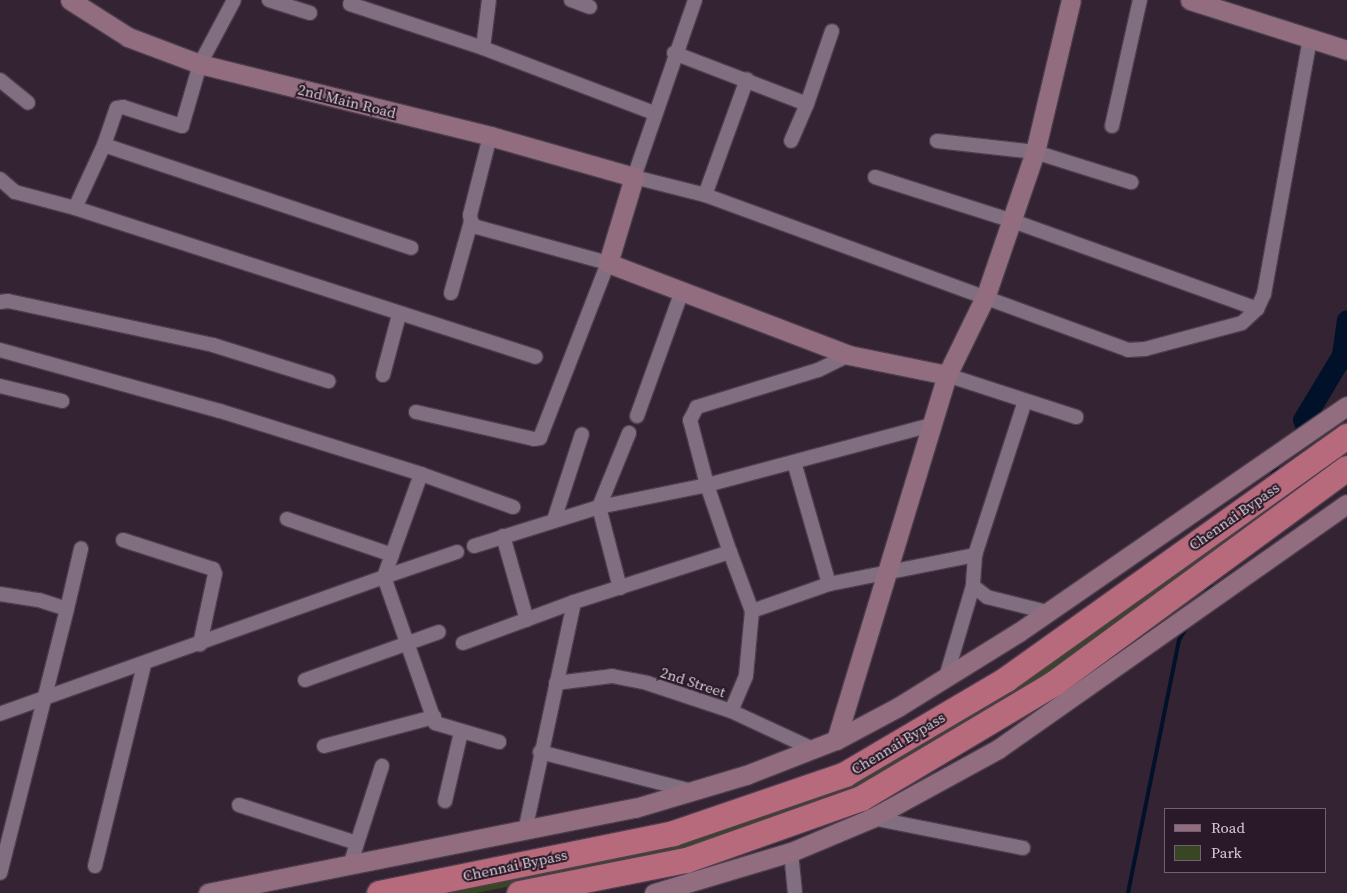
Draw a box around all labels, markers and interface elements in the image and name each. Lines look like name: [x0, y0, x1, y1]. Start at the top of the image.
street label: 2nd Main Road: [296, 80, 398, 122]
street label: Chennai Bypass: [1185, 478, 1283, 554]
street label: 2nd Street: [658, 663, 728, 701]
street label: Chennai Bypass: [848, 708, 948, 778]
legend: [1164, 808, 1327, 873]
text: Road: [1211, 817, 1245, 838]
text: Park: [1211, 842, 1242, 863]
street label: Chennai Bypass: [461, 845, 569, 885]

